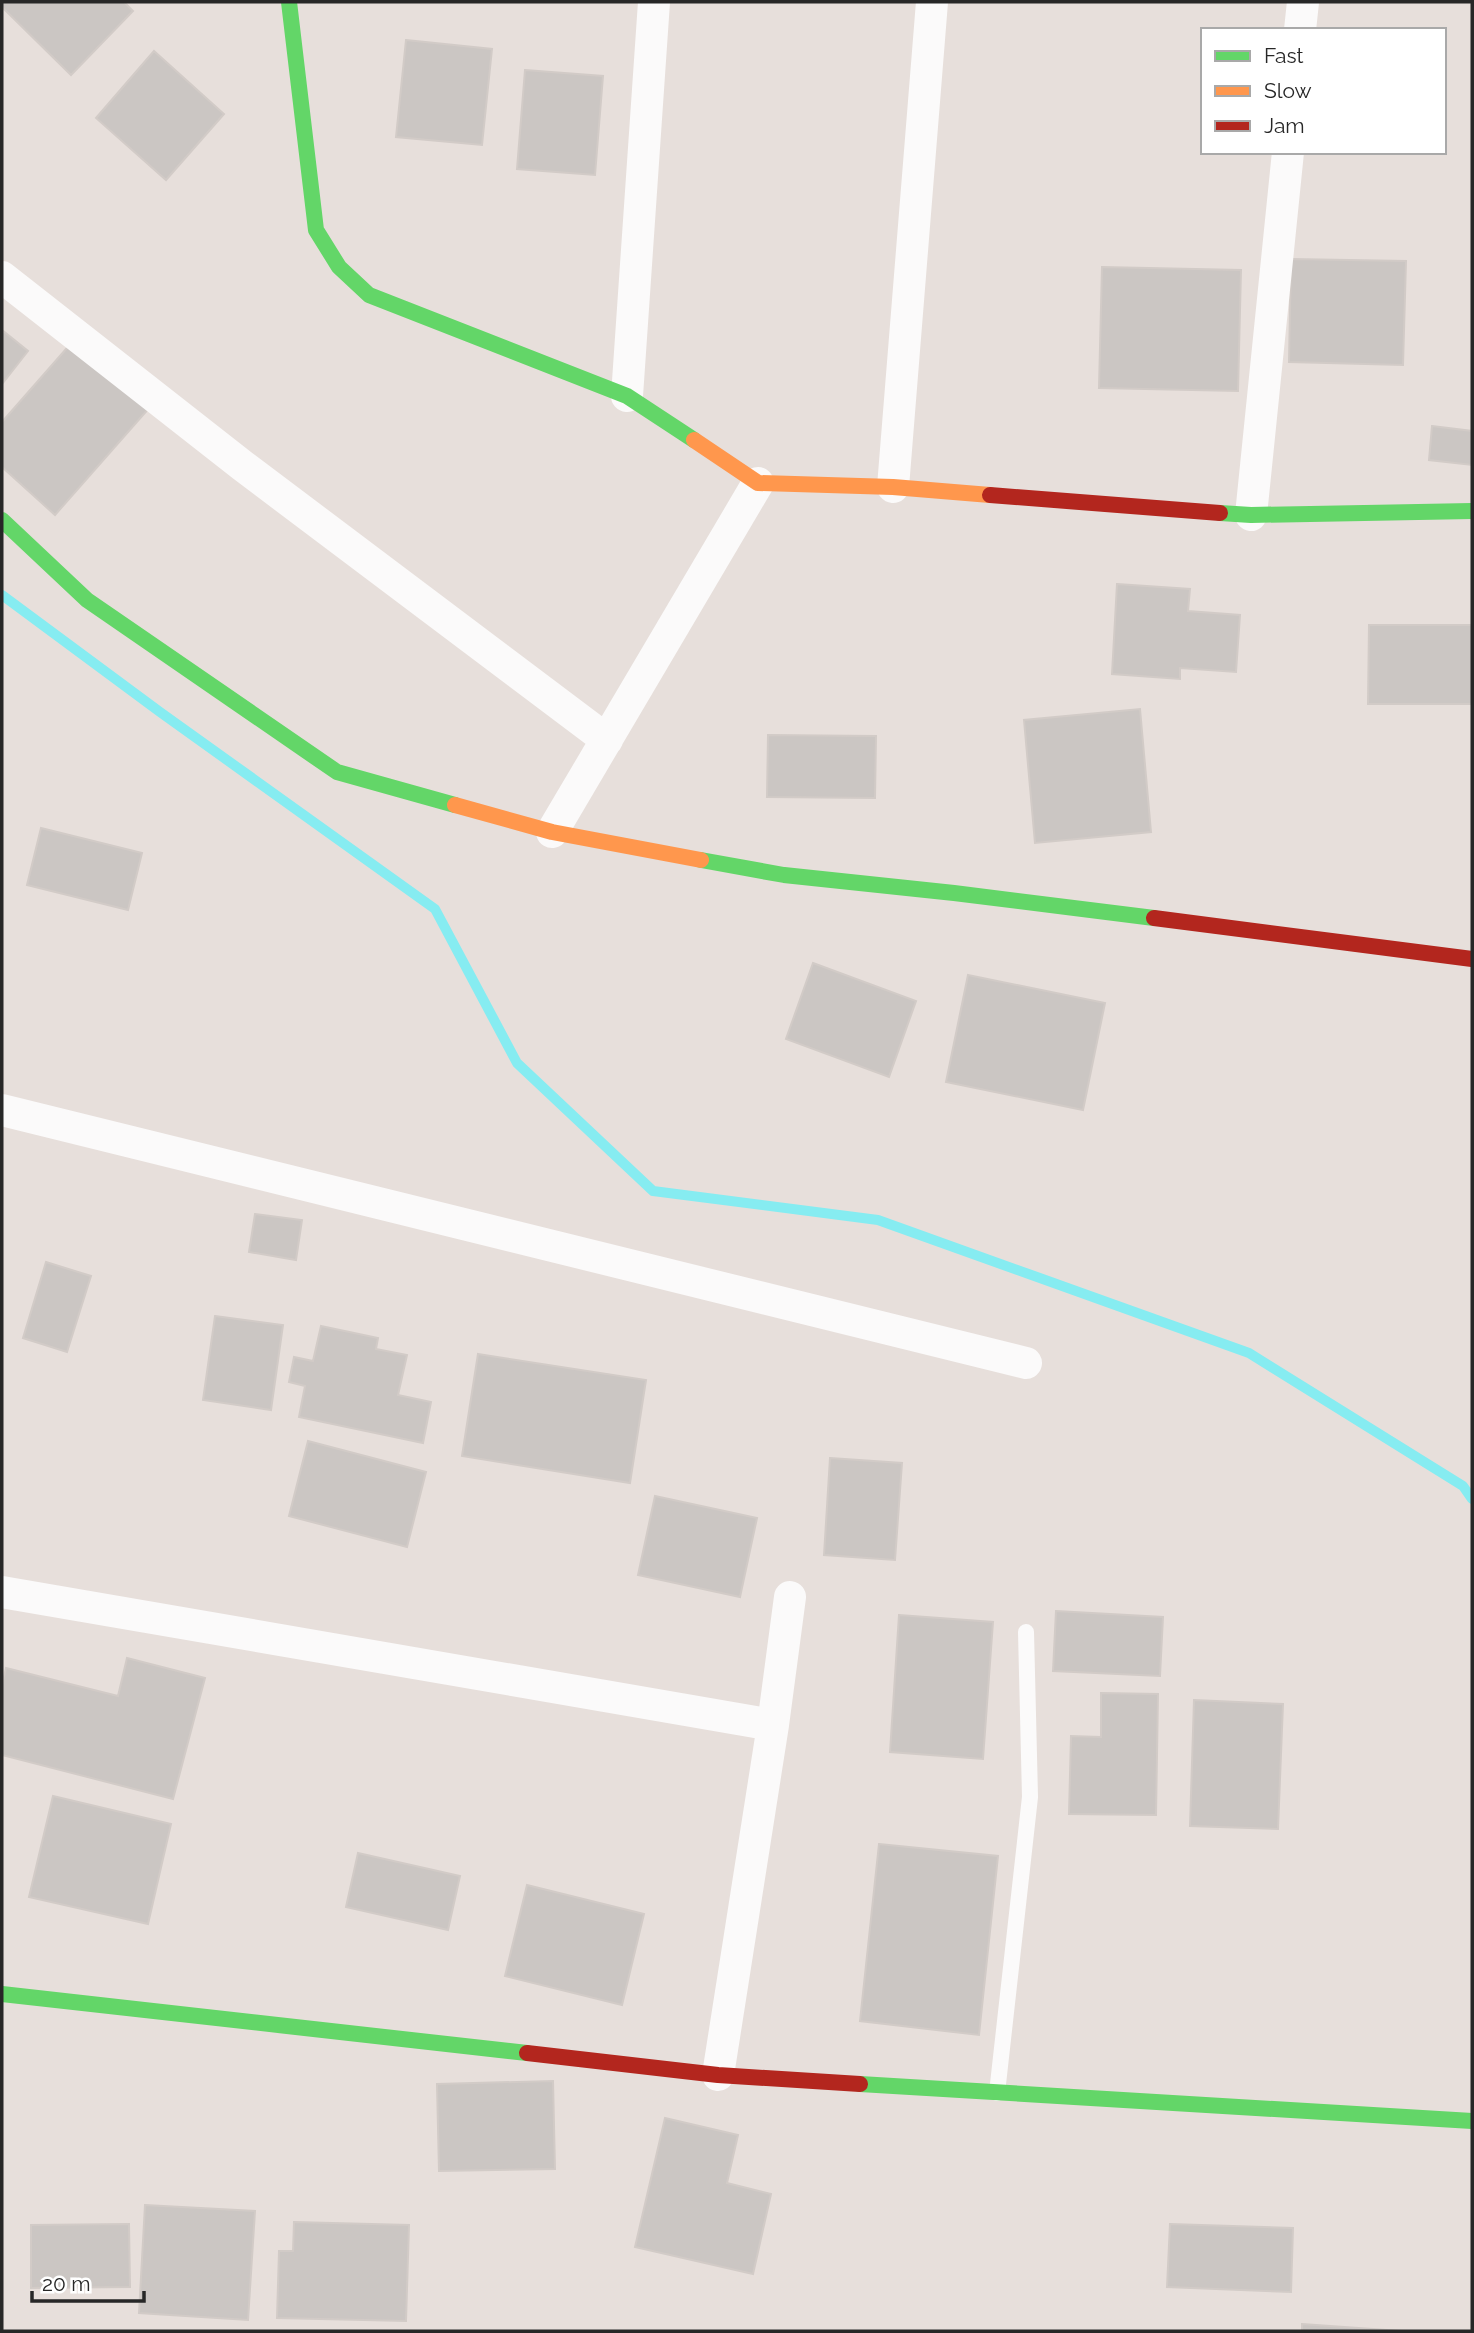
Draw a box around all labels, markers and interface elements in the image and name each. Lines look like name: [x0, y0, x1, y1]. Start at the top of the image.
legend: [1201, 28, 1446, 154]
text: Fast: [1264, 43, 1304, 68]
text: Slow: [1264, 78, 1312, 103]
text: Jam: [1264, 113, 1305, 138]
scale bar: [32, 2260, 144, 2304]
text: 20 m: [42, 2271, 90, 2296]

